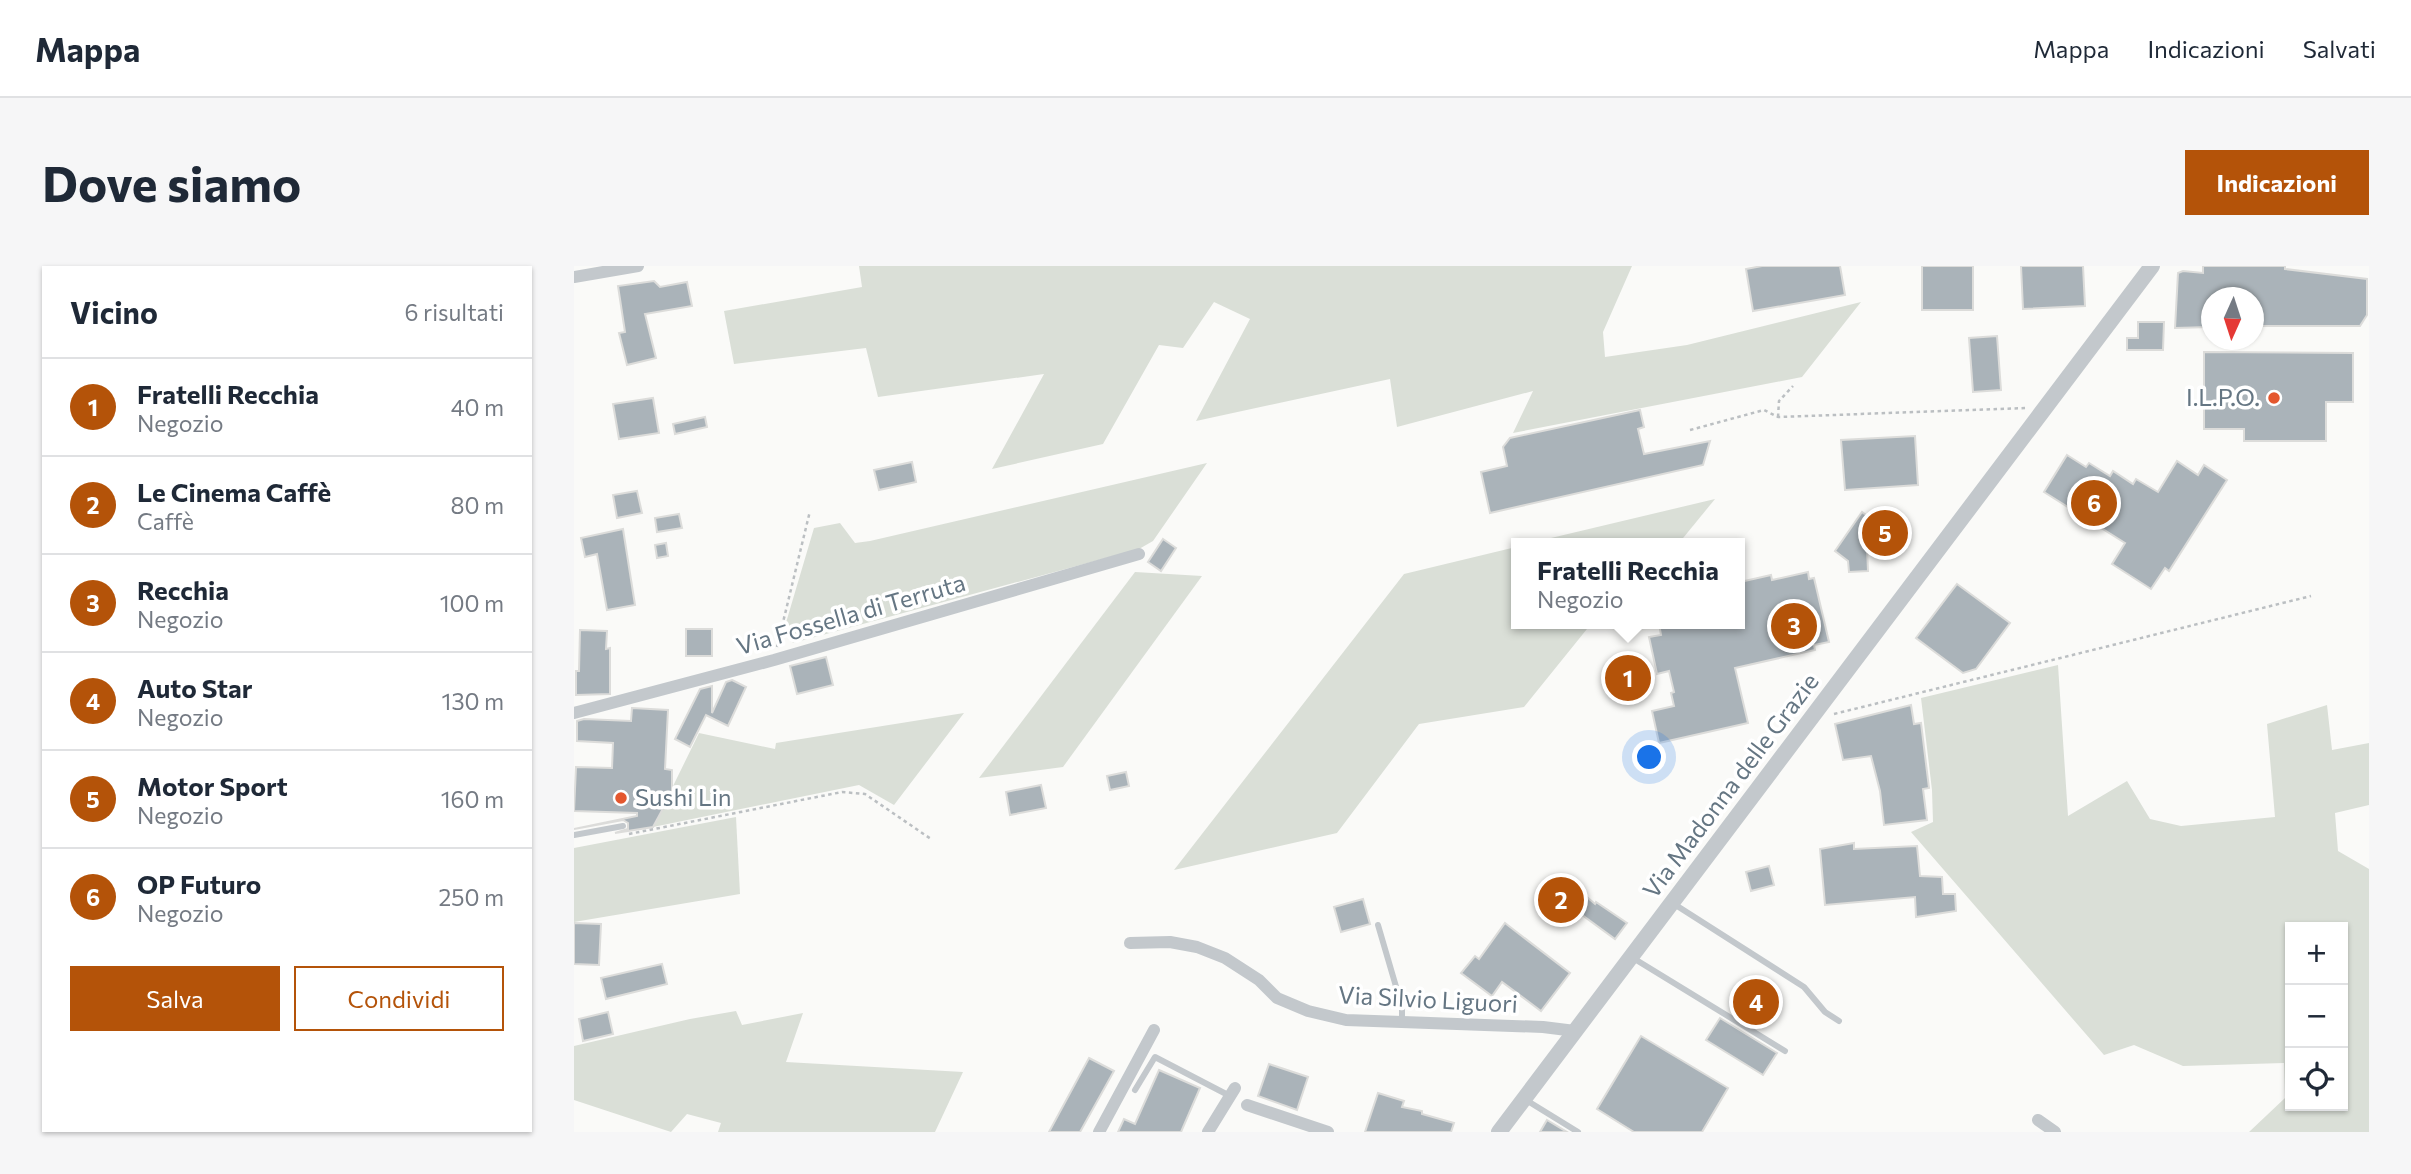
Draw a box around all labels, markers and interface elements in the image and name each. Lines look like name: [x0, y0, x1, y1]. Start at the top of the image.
text: Mappa: [35, 28, 140, 69]
text: Mappa: [2033, 34, 2109, 63]
text: Indicazioni: [2147, 34, 2265, 63]
text: Salvati: [2303, 34, 2376, 63]
button: Indicazioni: [2185, 150, 2369, 215]
text: Dove siamo: [42, 152, 301, 212]
north arrow: [2201, 287, 2264, 350]
text: Vicino: [70, 293, 158, 330]
text: 6 risultati: [405, 298, 504, 326]
text: Fratelli Recchia: [137, 378, 319, 409]
place label: I.L.P.O.: [2186, 382, 2260, 411]
marker: I.L.P.O.: [2266, 390, 2282, 406]
text: 1: [88, 393, 98, 421]
text: 40 m: [451, 393, 504, 421]
text: Negozio: [137, 409, 224, 437]
text: Le Cinema Caffè: [137, 476, 331, 507]
pin: 6: [2071, 477, 2117, 529]
text: 2: [86, 491, 100, 519]
text: 80 m: [451, 491, 504, 519]
text: Caffè: [137, 507, 194, 535]
pin: 5: [1862, 507, 1908, 559]
popup: [1511, 538, 1745, 629]
text: Fratelli Recchia: [1537, 554, 1719, 585]
street label: Via Fossella di Terruta: [733, 567, 968, 660]
text: Recchia: [137, 574, 229, 605]
text: Negozio: [1537, 585, 1624, 613]
text: 3: [86, 589, 100, 617]
text: 100 m: [440, 589, 504, 617]
pin: 3: [1771, 600, 1817, 652]
text: Negozio: [137, 605, 224, 633]
pin: 1: [1605, 652, 1651, 704]
street label: Via Madonna delle Grazie: [1636, 667, 1824, 903]
text: Auto Star: [137, 672, 252, 703]
text: 4: [86, 687, 100, 715]
text: 130 m: [442, 687, 504, 715]
text: Negozio: [137, 703, 224, 731]
your location: [1632, 740, 1666, 774]
text: Motor Sport: [137, 770, 288, 801]
place label: Sushi Lin: [635, 782, 732, 811]
text: 5: [86, 785, 100, 813]
text: 160 m: [441, 785, 504, 813]
marker: Sushi Lin: [613, 790, 629, 806]
text: Negozio: [137, 801, 224, 829]
text: OP Futuro: [137, 868, 261, 899]
pin: 2: [1538, 874, 1584, 926]
text: 6: [86, 883, 100, 911]
text: 250 m: [439, 883, 504, 911]
text: Negozio: [137, 899, 224, 927]
map controls: [2285, 922, 2348, 1111]
button: +: [2285, 922, 2348, 985]
button: Salva: [70, 966, 280, 1031]
button: Condividi: [294, 966, 504, 1031]
pin: 4: [1733, 976, 1779, 1028]
street label: Via Silvio Liguori: [1337, 979, 1519, 1018]
button: −: [2285, 985, 2348, 1048]
button: locate: [2285, 1048, 2348, 1111]

